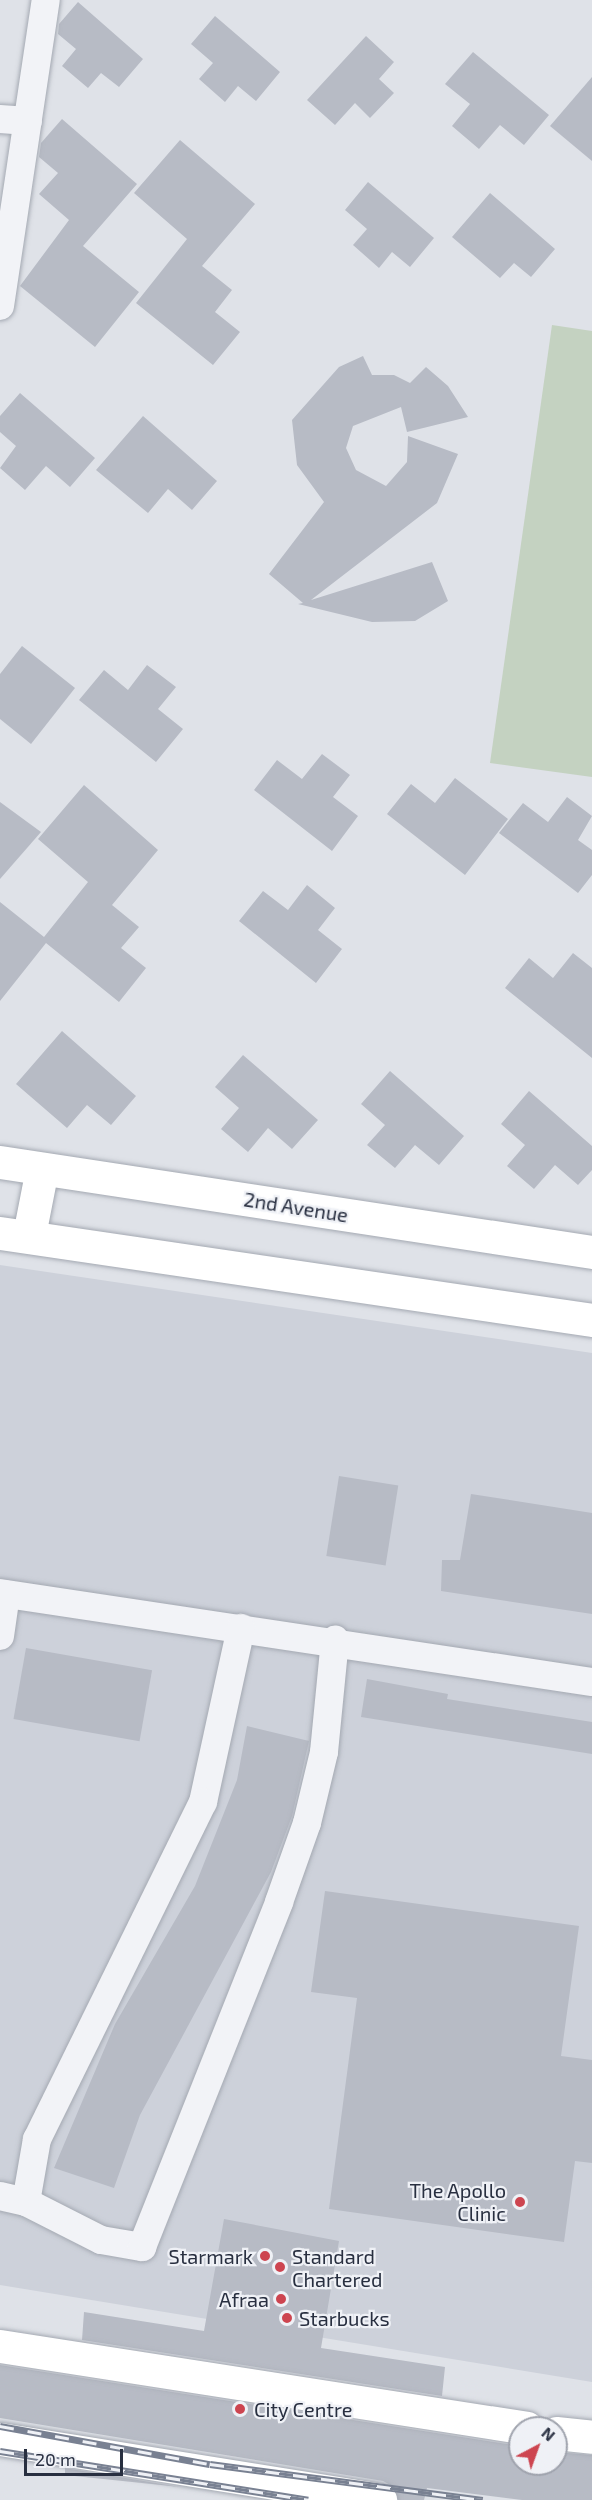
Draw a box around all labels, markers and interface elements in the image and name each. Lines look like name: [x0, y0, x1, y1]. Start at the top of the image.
street label: 2nd Avenue: [242, 1187, 350, 1227]
place label: The Apollo Clinic: [409, 2178, 506, 2225]
marker: The Apollo Clinic: [511, 2193, 529, 2211]
place label: Starmark: [169, 2244, 253, 2268]
place label: Standard Chartered: [292, 2244, 382, 2291]
marker: Starmark: [258, 2249, 272, 2263]
marker: Standard Chartered: [273, 2260, 287, 2274]
place label: Afraa: [219, 2287, 269, 2311]
marker: Afraa: [274, 2292, 288, 2306]
place label: Starbucks: [299, 2306, 390, 2330]
marker: Starbucks: [280, 2311, 294, 2325]
place label: City Centre: [254, 2397, 353, 2421]
marker: City Centre: [231, 2400, 249, 2418]
north arrow: [508, 2416, 568, 2476]
text: N: [538, 2423, 559, 2445]
scale bar: [27, 2437, 126, 2475]
text: 20 m: [35, 2448, 76, 2470]

